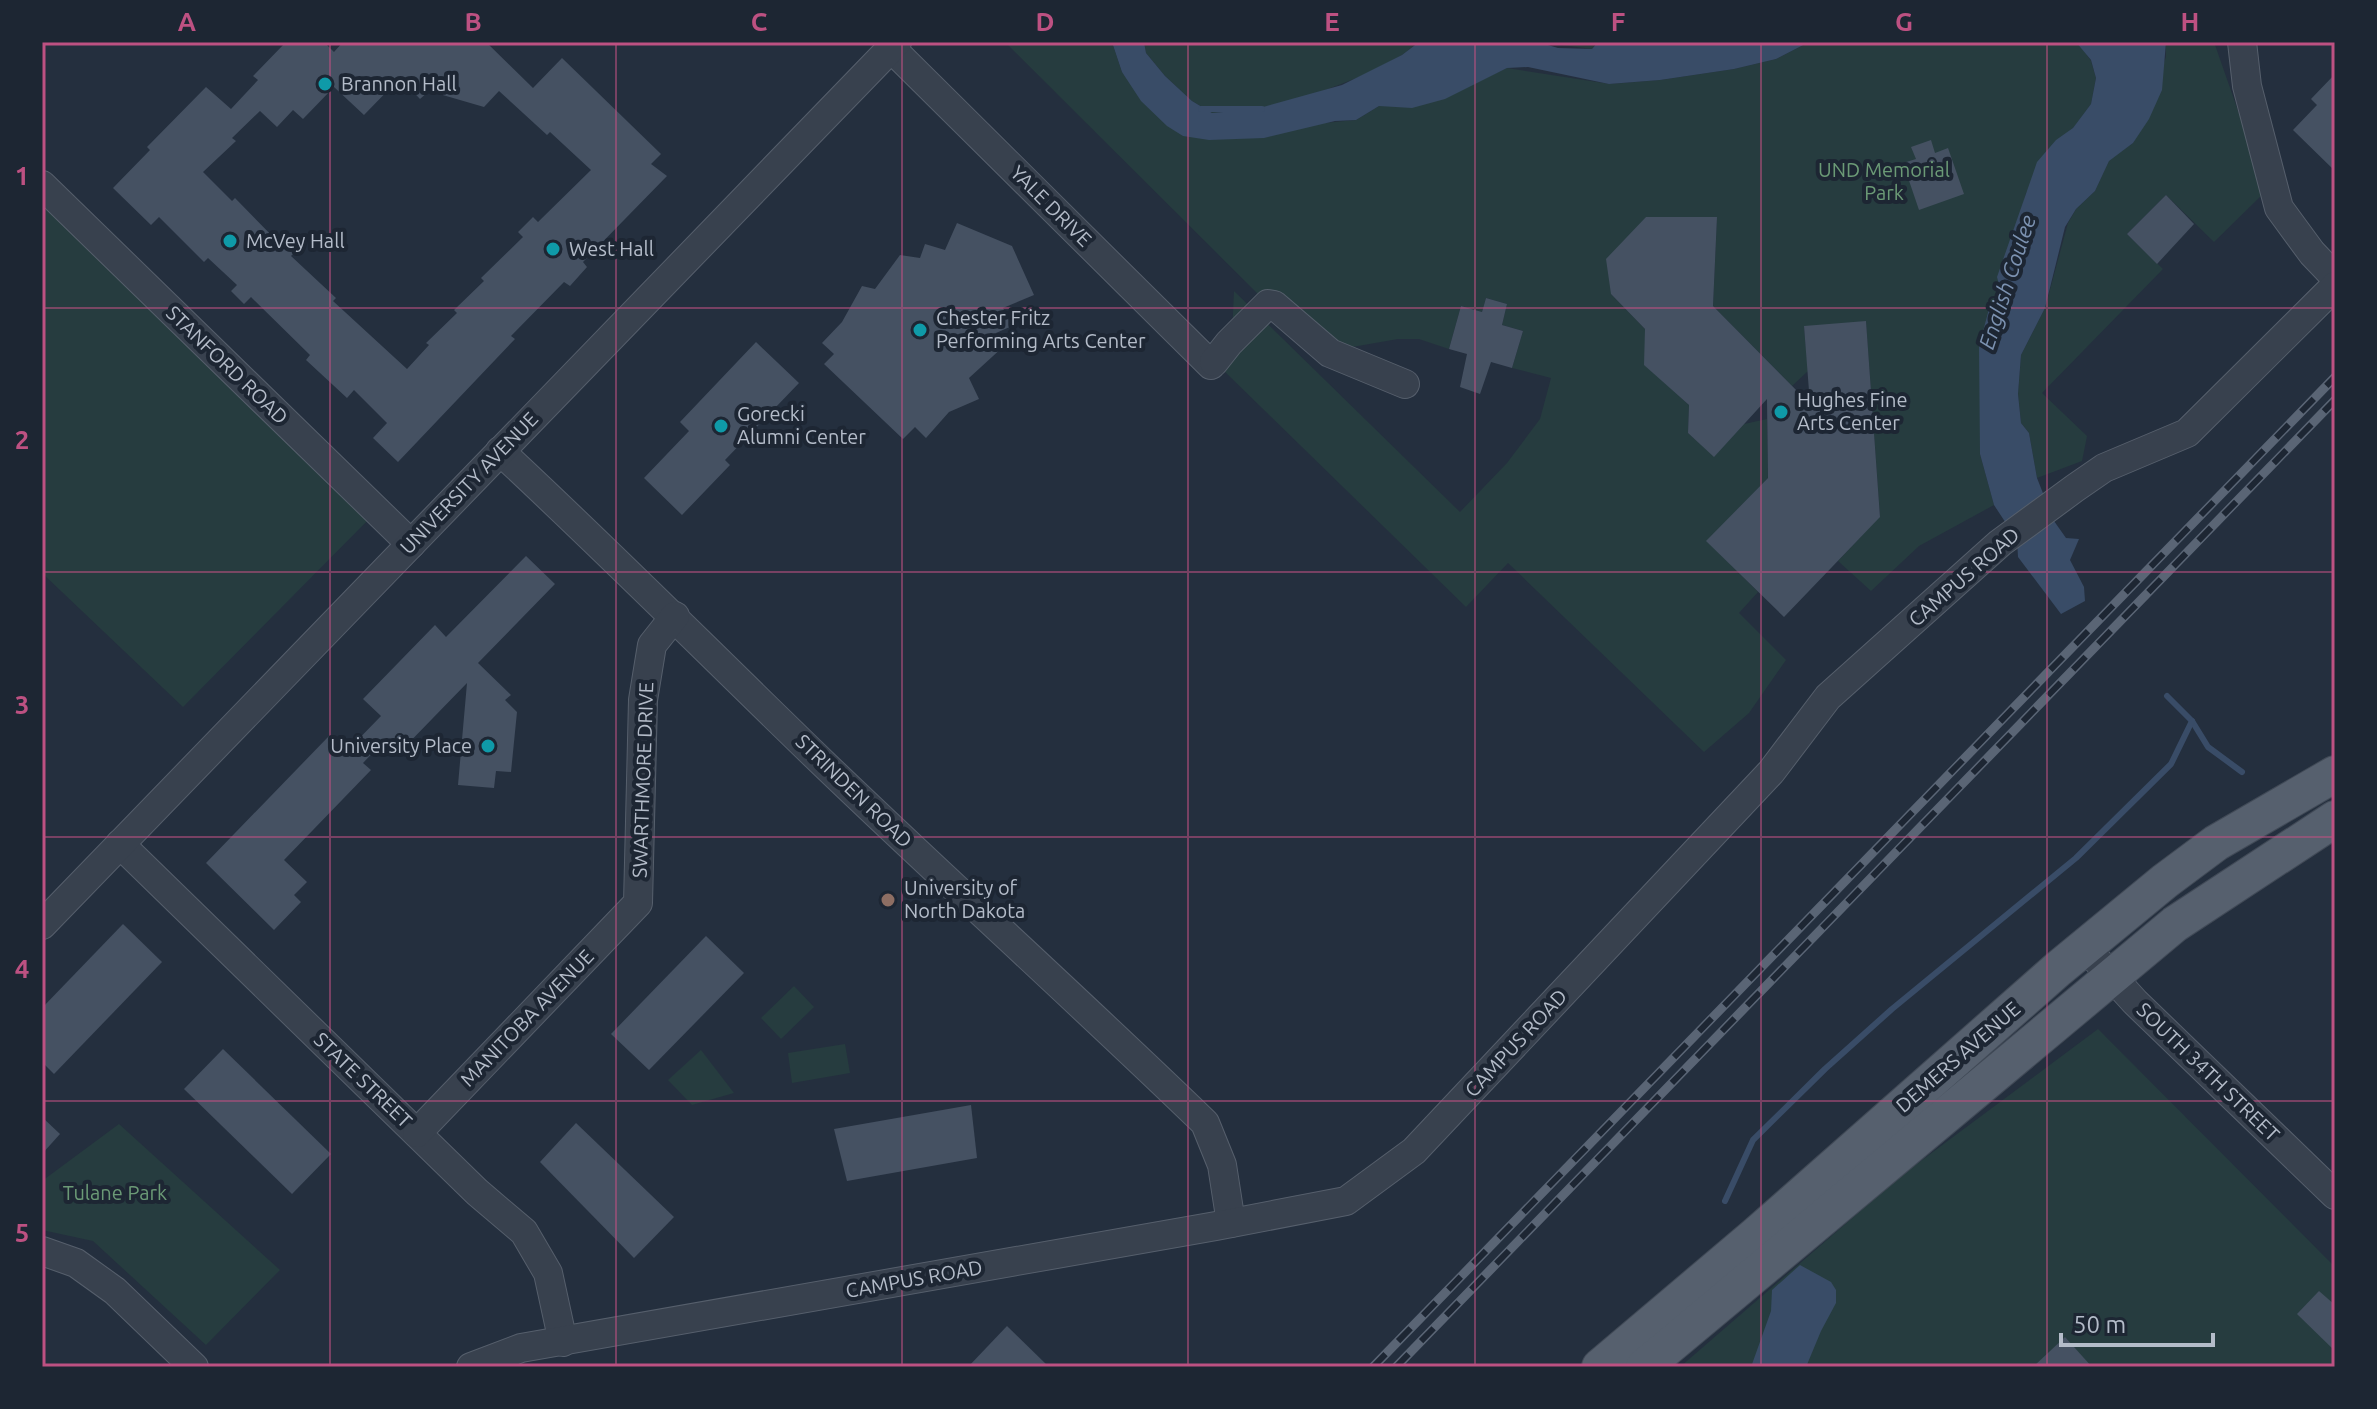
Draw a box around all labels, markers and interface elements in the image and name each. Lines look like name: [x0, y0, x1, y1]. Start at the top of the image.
text: A: [178, 7, 197, 36]
text: B: [464, 7, 482, 36]
text: C: [751, 7, 768, 36]
text: D: [1036, 7, 1054, 36]
text: E: [1324, 7, 1340, 36]
text: F: [1611, 7, 1625, 36]
text: G: [1895, 7, 1913, 36]
text: H: [2181, 7, 2199, 36]
place label: Brannon Hall: [341, 72, 457, 95]
marker: Brannon Hall: [316, 75, 334, 93]
park label: UND Memorial Park: [1818, 158, 1950, 204]
street label: YALE DRIVE: [1006, 160, 1097, 251]
text: 1: [15, 161, 29, 190]
water label: English Coulee: [1973, 212, 2040, 352]
place label: McVey Hall: [246, 229, 345, 252]
marker: McVey Hall: [221, 232, 239, 250]
place label: West Hall: [569, 237, 654, 260]
marker: West Hall: [544, 240, 562, 258]
street label: STANFORD ROAD: [162, 301, 293, 428]
place label: Chester Fritz Performing Arts Center: [936, 306, 1146, 352]
marker: Chester Fritz Performing Arts Center: [911, 321, 929, 339]
place label: Hughes Fine Arts Center: [1797, 388, 1907, 434]
place label: Gorecki Alumni Center: [737, 402, 866, 448]
marker: Hughes Fine Arts Center: [1772, 403, 1790, 421]
street label: UNIVERSITY AVENUE: [395, 407, 542, 558]
marker: Gorecki Alumni Center: [712, 417, 730, 435]
text: 2: [15, 425, 29, 454]
street label: CAMPUS ROAD: [1904, 522, 2024, 631]
street label: SWARTHMORE DRIVE: [628, 682, 657, 878]
text: 3: [15, 690, 29, 719]
street label: STRINDEN ROAD: [791, 729, 917, 852]
place label: University Place: [330, 734, 472, 757]
marker: University Place: [479, 737, 497, 755]
place label: University of North Dakota: [904, 876, 1025, 922]
marker: University of North Dakota: [879, 891, 897, 909]
street label: MANITOBA AVENUE: [455, 944, 598, 1091]
text: 4: [15, 954, 29, 983]
street label: CAMPUS ROAD: [1460, 984, 1571, 1101]
street label: DEMERS AVENUE: [1891, 997, 2024, 1117]
street label: SOUTH 34TH STREET: [2132, 998, 2284, 1146]
street label: STATE STREET: [310, 1027, 417, 1132]
park label: Tulane Park: [63, 1181, 167, 1204]
text: 5: [15, 1218, 29, 1247]
street label: CAMPUS ROAD: [844, 1255, 984, 1302]
scale bar: [2061, 1297, 2213, 1347]
text: 50 m: [2073, 1311, 2126, 1338]

